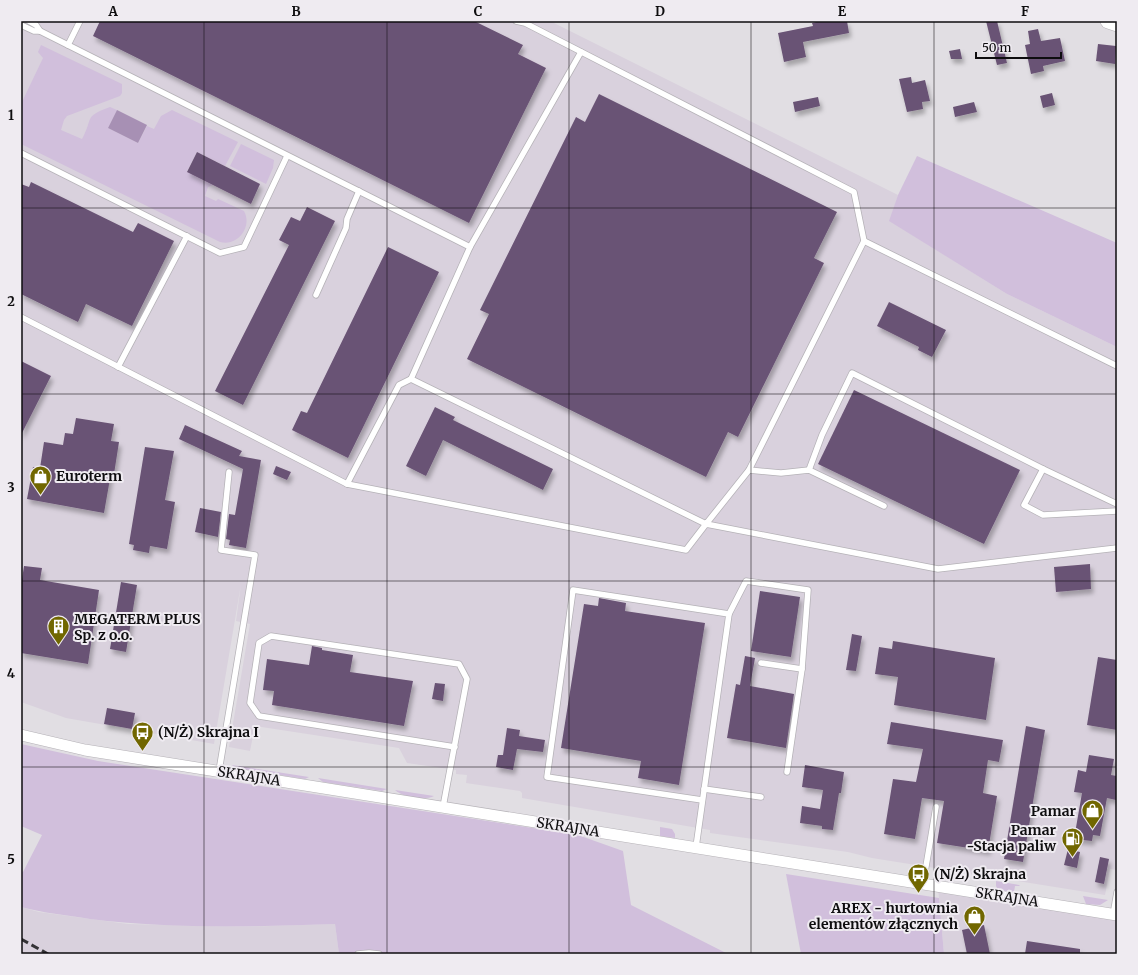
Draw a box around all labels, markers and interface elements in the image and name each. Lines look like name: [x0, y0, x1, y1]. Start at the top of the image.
text: A: [107, 3, 118, 20]
text: B: [291, 3, 301, 20]
text: C: [474, 3, 483, 20]
text: D: [655, 3, 665, 20]
text: E: [838, 3, 847, 20]
text: F: [1021, 3, 1029, 20]
scale bar: [976, 34, 1061, 60]
text: 50 m: [982, 40, 1011, 55]
text: 1: [8, 107, 14, 124]
text: 2: [7, 293, 15, 310]
shop icon: Euroterm: [27, 463, 53, 496]
place label: Euroterm: [56, 467, 122, 485]
text: 3: [7, 479, 15, 496]
place label: MEGATERM PLUS Sp. z o.o.: [74, 610, 201, 644]
building icon: MEGATERM PLUS Sp. z o.o.: [46, 614, 72, 647]
text: 4: [7, 665, 16, 682]
bus stop icon: (N/Ż) Skrajna I: [130, 719, 156, 752]
place label: (N/Ż) Skrajna I: [158, 723, 259, 741]
street label: SKRAJNA: [216, 762, 282, 790]
shop icon: Pamar: [1079, 798, 1105, 831]
place label: Pamar: [1031, 802, 1076, 820]
street label: SKRAJNA: [535, 813, 601, 841]
place label: Pamar -Stacja paliw: [967, 821, 1057, 855]
fuel station icon: Pamar -Stacja paliw: [1059, 825, 1085, 858]
text: 5: [7, 851, 15, 868]
bus stop icon: (N/Ż) Skrajna: [905, 861, 931, 894]
place label: (N/Ż) Skrajna: [934, 865, 1026, 883]
street label: SKRAJNA: [974, 883, 1040, 911]
place label: AREX - hurtownia elementów złącznych: [809, 899, 959, 933]
shop icon: AREX - hurtownia elementów złącznych: [961, 903, 987, 936]

